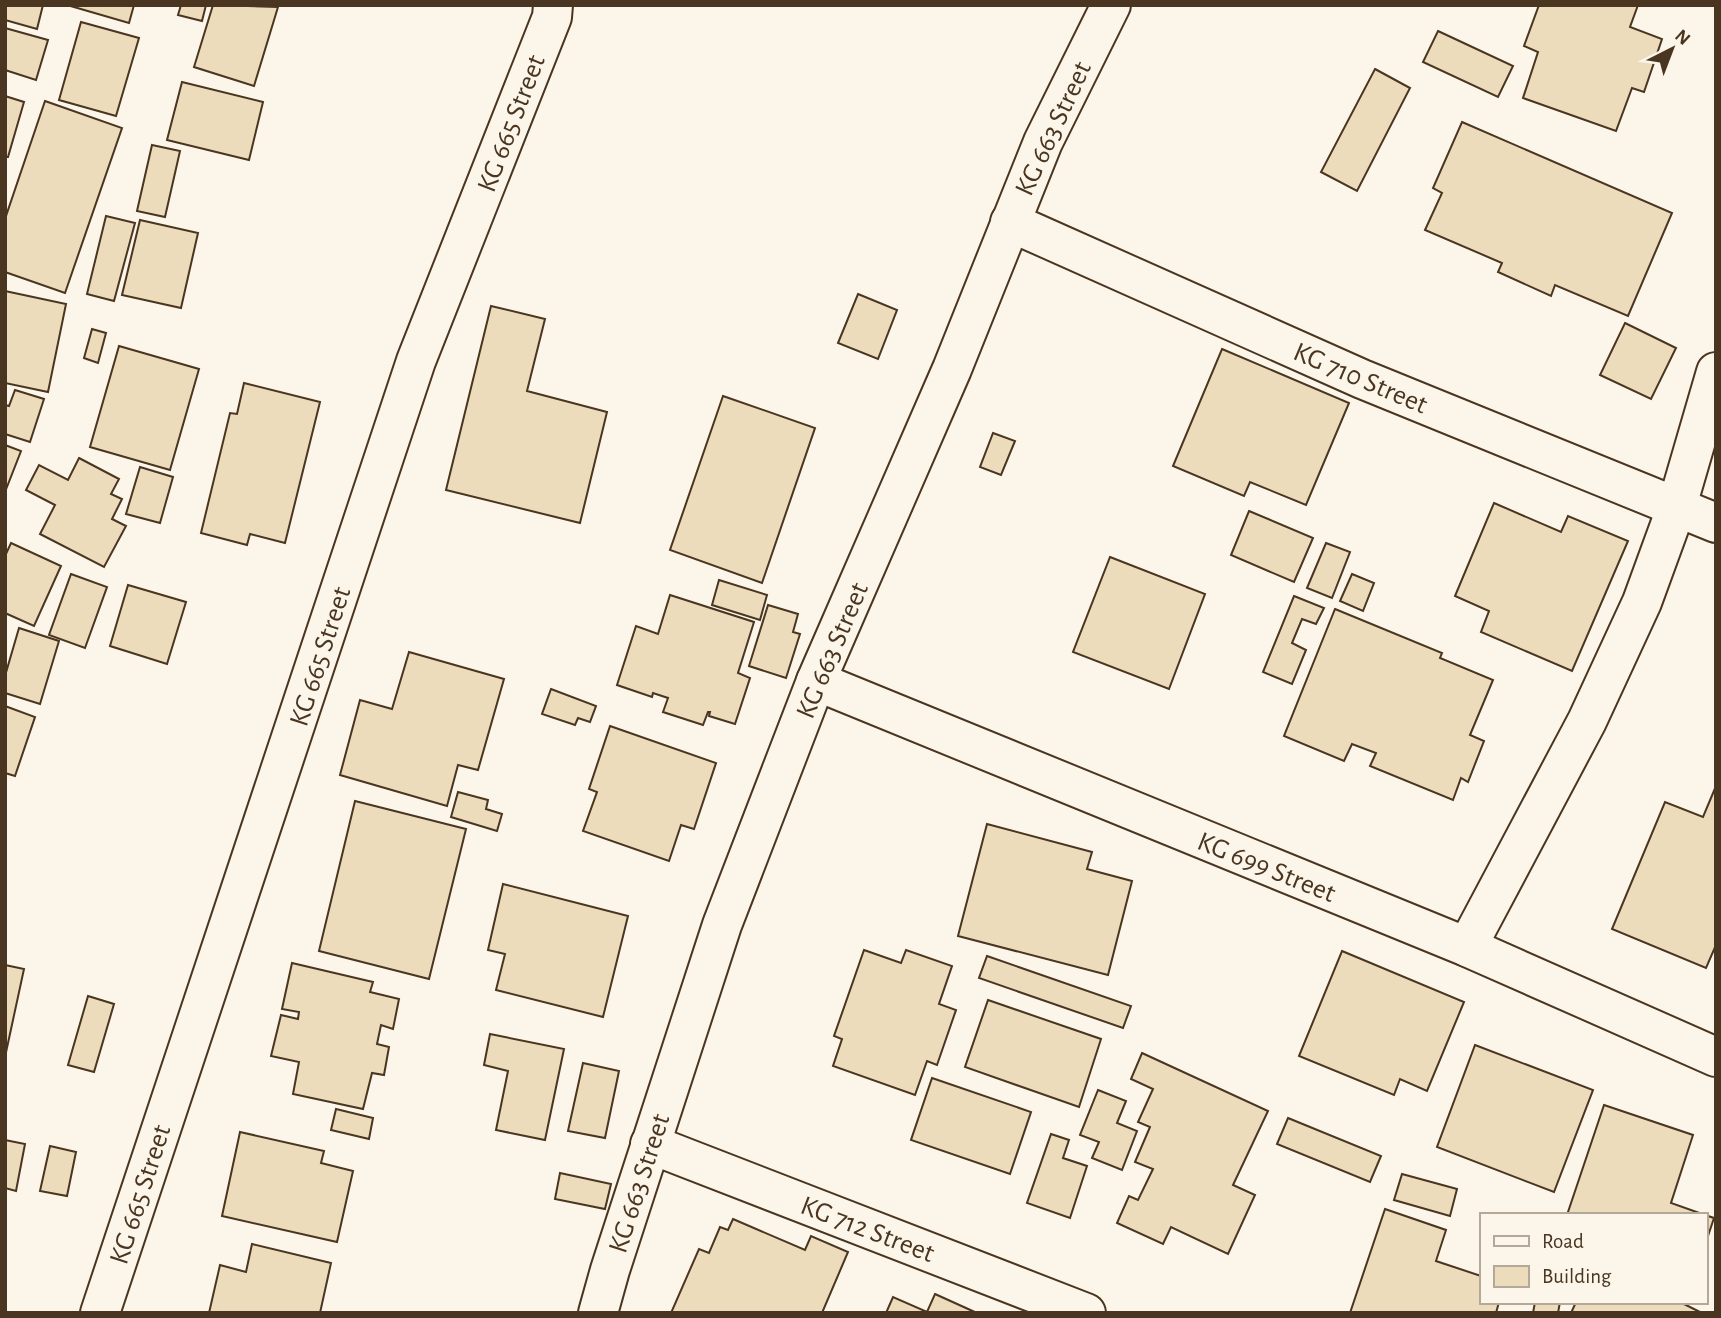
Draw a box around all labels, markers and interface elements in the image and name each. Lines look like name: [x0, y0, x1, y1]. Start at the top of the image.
north arrow: [1637, 14, 1707, 84]
text: N: [1671, 26, 1694, 49]
street label: KG 665 Street: [473, 51, 551, 196]
street label: KG 663 Street: [1011, 57, 1097, 200]
street label: KG 710 Street: [1289, 338, 1431, 420]
street label: KG 663 Street: [792, 579, 874, 723]
street label: KG 665 Street: [285, 583, 357, 730]
street label: KG 699 Street: [1193, 828, 1339, 908]
street label: KG 663 Street: [604, 1111, 676, 1257]
street label: KG 665 Street: [105, 1121, 177, 1268]
street label: KG 712 Street: [797, 1192, 938, 1268]
legend: [1480, 1213, 1707, 1304]
text: Road: [1542, 1231, 1584, 1252]
text: Building: [1542, 1266, 1612, 1287]

